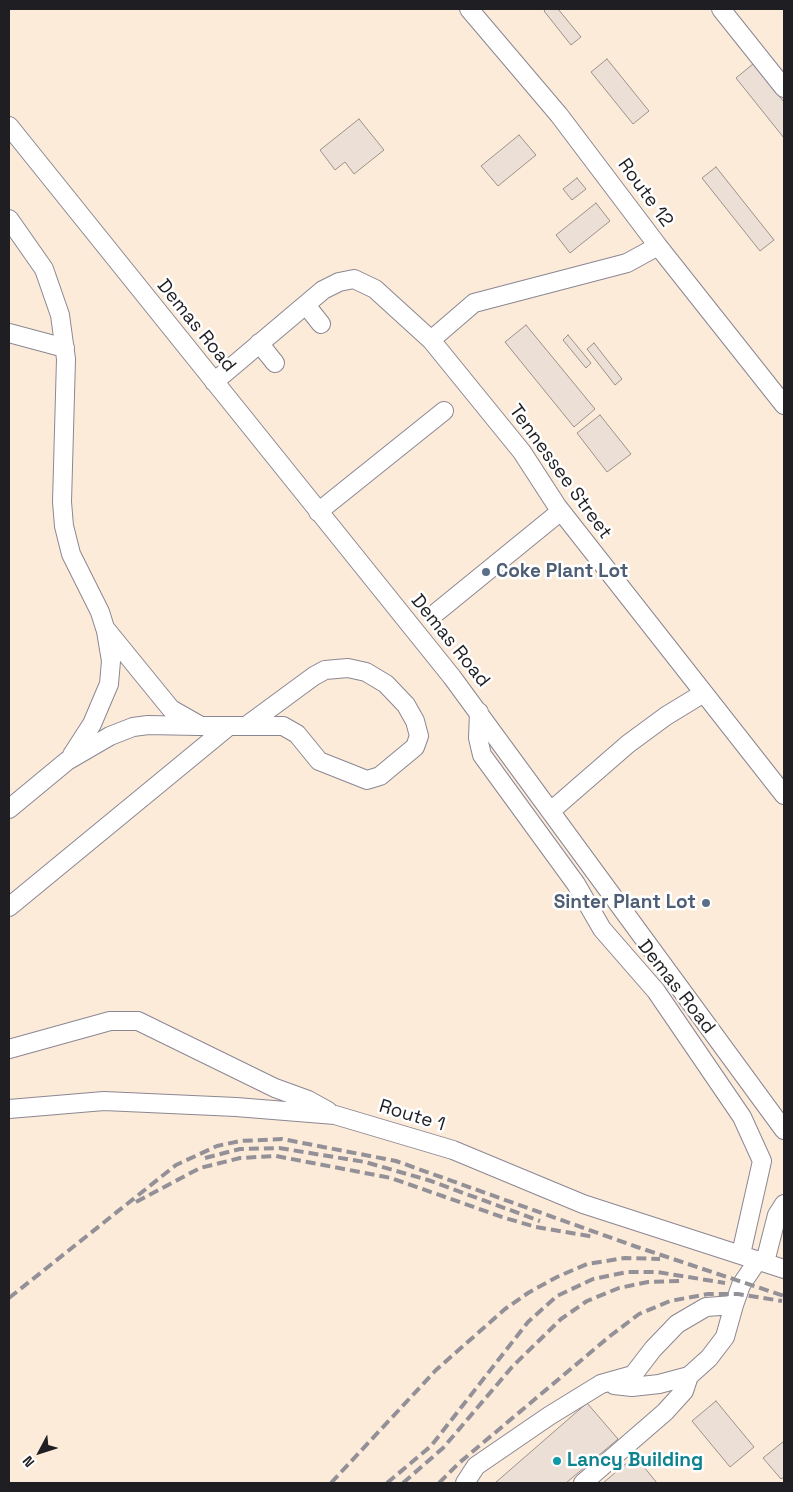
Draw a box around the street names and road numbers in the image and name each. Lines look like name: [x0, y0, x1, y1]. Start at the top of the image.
street label: Route 12: [612, 154, 678, 232]
street label: Demas Road: [152, 275, 240, 377]
street label: Tennessee Street: [504, 400, 616, 544]
street label: Demas Road: [406, 590, 494, 692]
street label: Demas Road: [632, 936, 720, 1038]
street label: Route 1: [376, 1095, 448, 1137]

